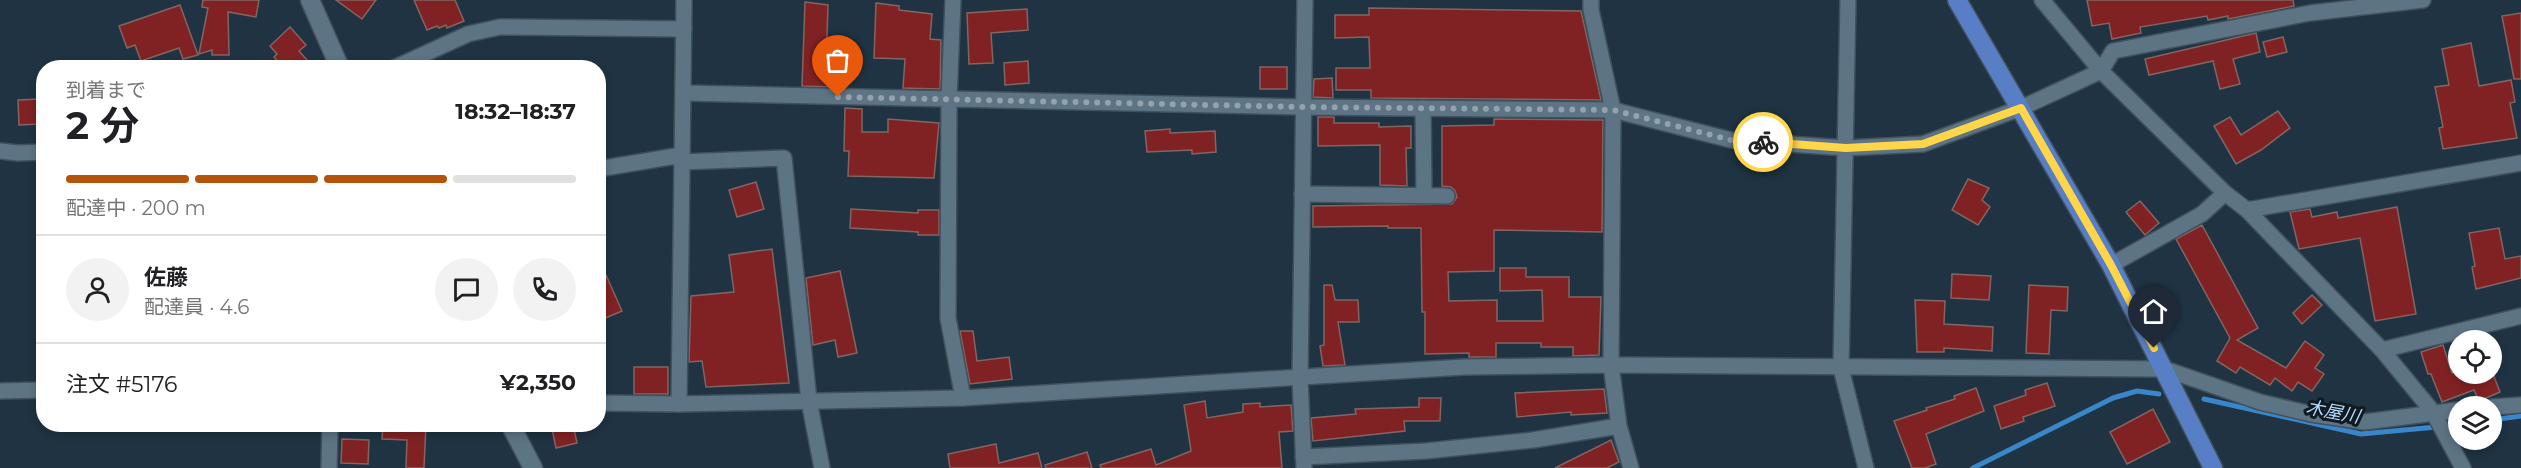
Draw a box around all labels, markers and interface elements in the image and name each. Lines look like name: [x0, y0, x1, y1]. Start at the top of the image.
pin: [812, 35, 863, 97]
icon: bag: [821, 44, 854, 77]
text: 到着まで: [66, 78, 146, 102]
text: 18:32–18:37: [455, 98, 576, 125]
text: 2 分: [66, 101, 139, 149]
courier: [1733, 112, 1793, 172]
icon: bike: [1747, 126, 1780, 159]
text: 配達中 · 200 m: [66, 196, 206, 220]
button: person: [66, 258, 129, 321]
button: chat: [435, 258, 498, 321]
button: phone: [513, 258, 576, 321]
text: 佐藤: [144, 264, 188, 291]
pin: [2128, 286, 2179, 348]
text: 配達員 · 4.6: [144, 295, 249, 319]
icon: home: [2137, 295, 2170, 328]
map controls: [2448, 330, 2502, 450]
button: locate: [2448, 330, 2502, 384]
text: ¥2,350: [500, 369, 576, 396]
text: 注文 #5176: [66, 371, 177, 398]
water label: 木屋川: [2304, 396, 2364, 428]
button: layers: [2448, 396, 2502, 450]

